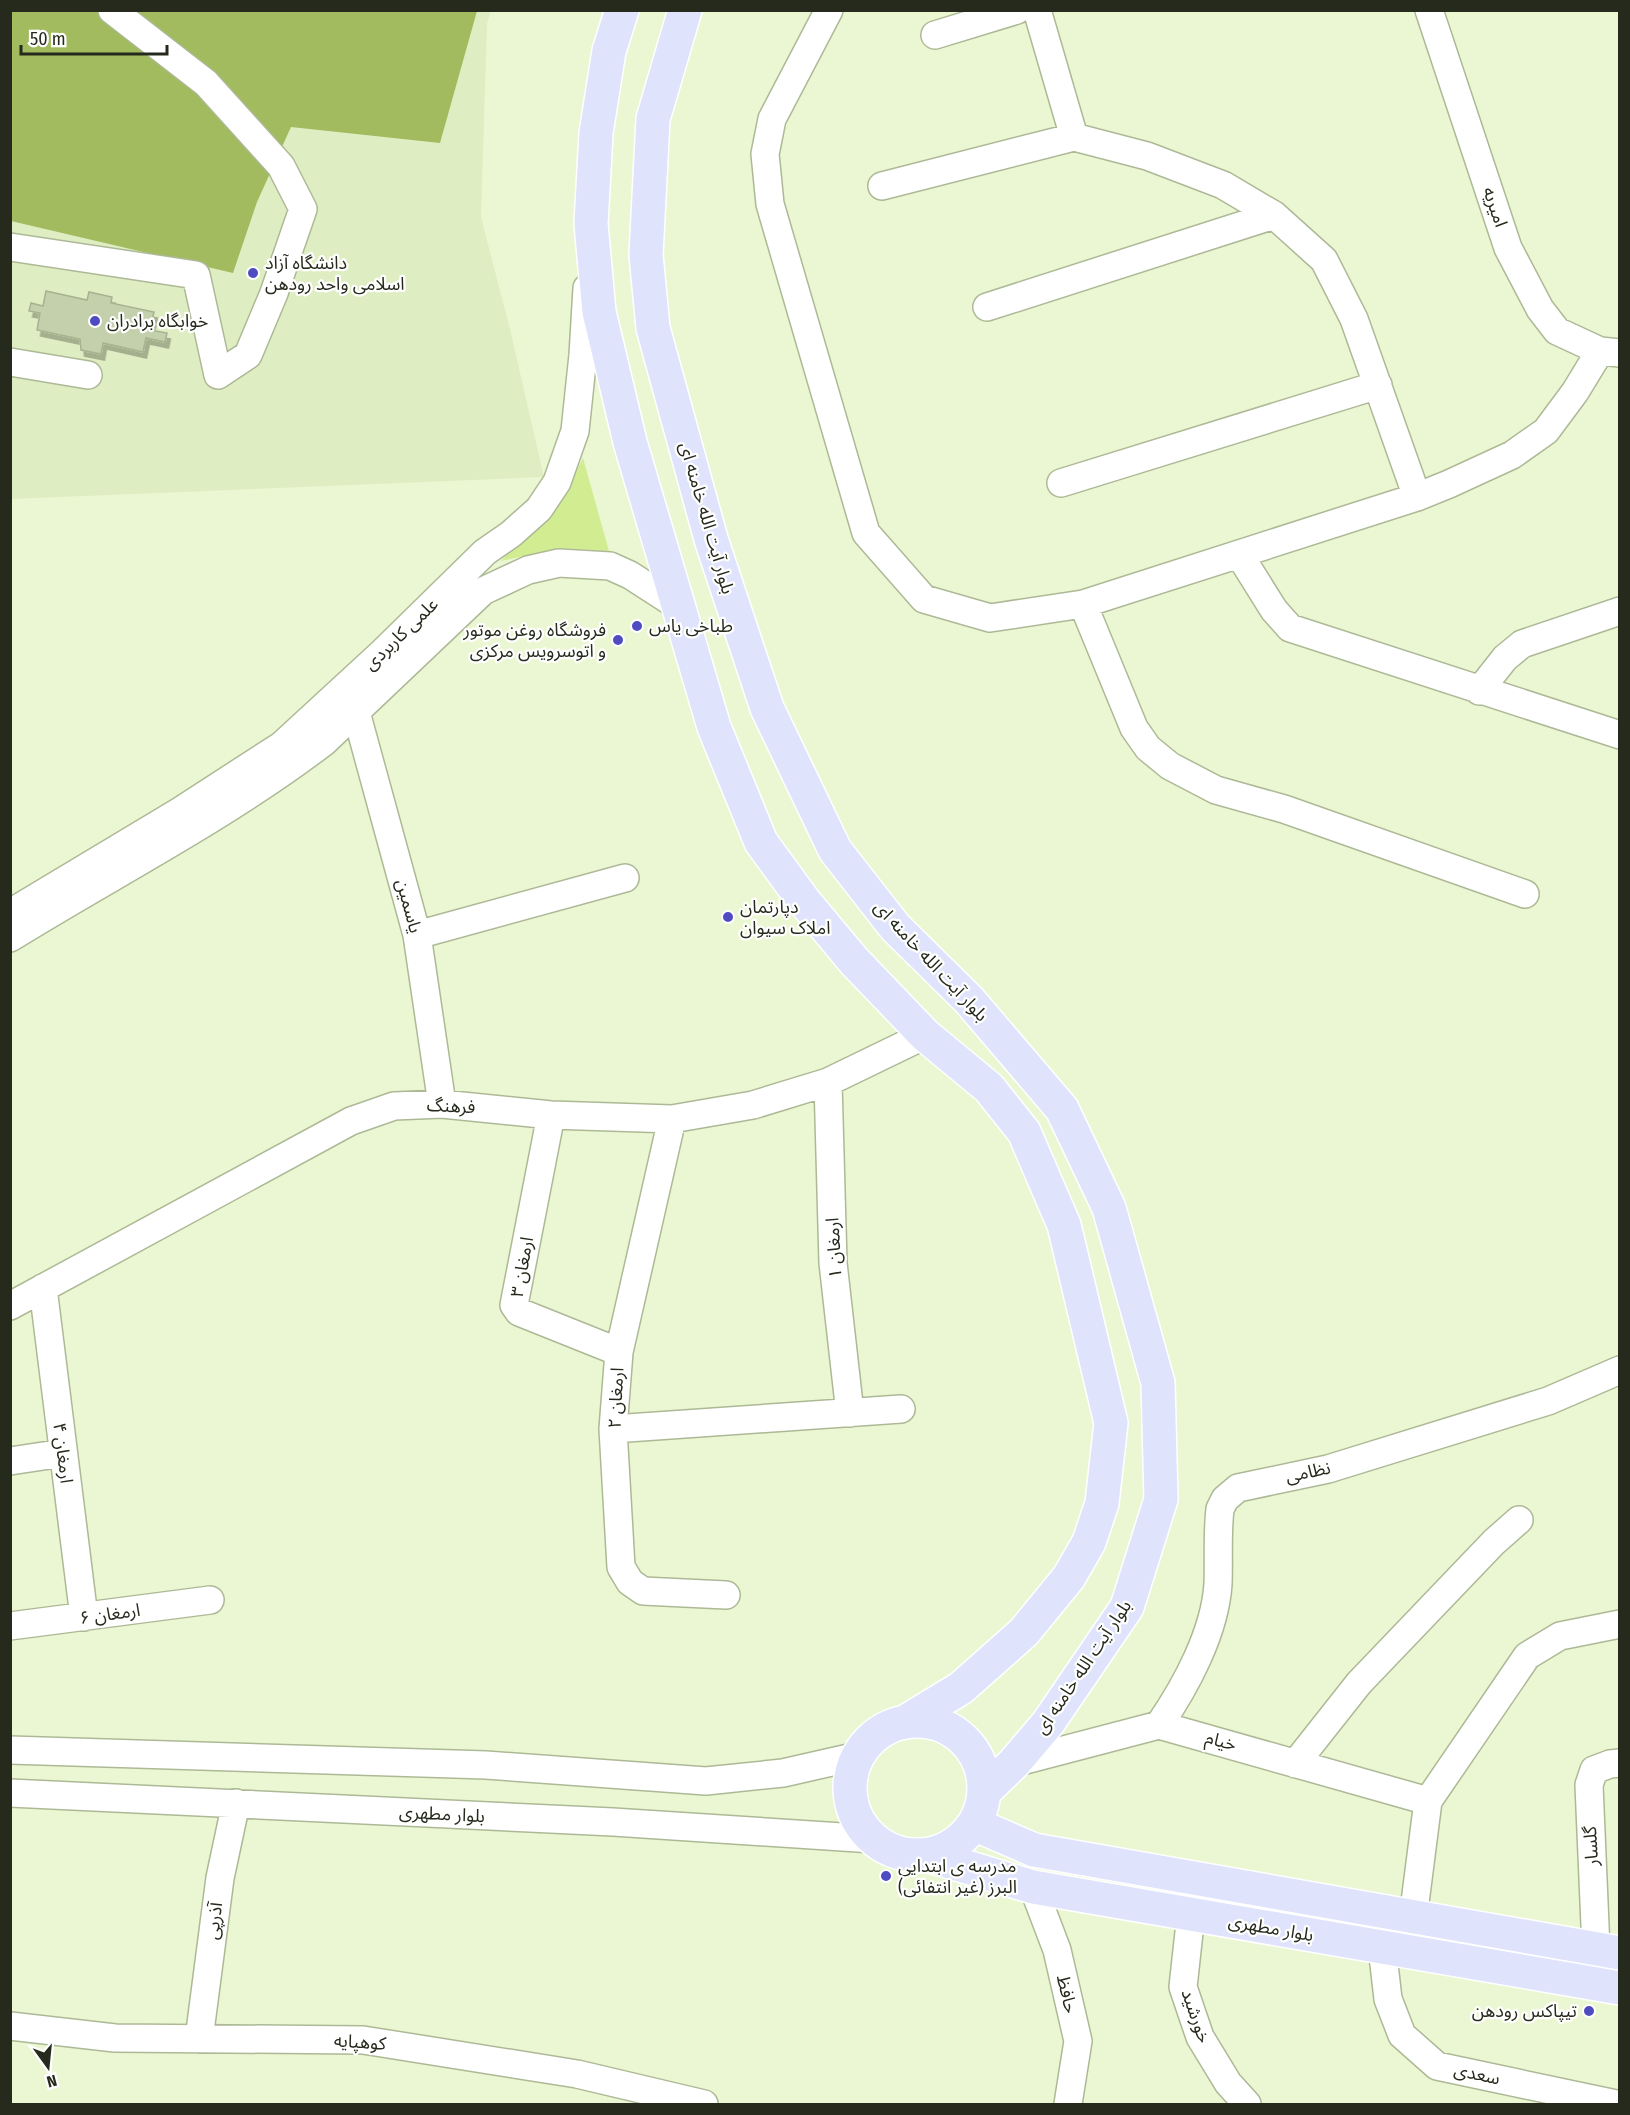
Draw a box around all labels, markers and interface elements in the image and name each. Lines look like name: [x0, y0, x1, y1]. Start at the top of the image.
scale bar: [21, 18, 166, 56]
text: 50 m: [30, 28, 66, 50]
street label: امیریه: [1478, 184, 1512, 230]
place label: دانشگاه آزاد اسلامی واحد رودهن: [265, 252, 405, 295]
marker: دانشگاه آزاد اسلامی واحد رودهن: [246, 266, 260, 280]
place label: خوابگاه برادران: [107, 310, 208, 332]
marker: خوابگاه برادران: [88, 314, 102, 328]
street label: بلوار آیت الله خامنه ای: [675, 439, 739, 597]
street label: علمی کاربردی: [359, 593, 443, 675]
place label: طباخی یاس: [649, 615, 733, 637]
place label: فروشگاه روغن موتور و اتوسرویس مرکزی: [462, 619, 606, 662]
marker: طباخی یاس: [630, 619, 644, 633]
marker: فروشگاه روغن موتور و اتوسرویس مرکزی: [611, 633, 625, 647]
street label: یاسمین: [391, 877, 427, 935]
place label: دپارتمان املاک سیوان: [740, 896, 830, 939]
street label: بلوار آیت الله خامنه ای: [869, 896, 993, 1026]
marker: دپارتمان املاک سیوان: [721, 910, 735, 924]
street label: فرهنگ: [426, 1094, 476, 1118]
street label: ارمغان ۱: [821, 1217, 847, 1279]
street label: ارمغان ۳: [506, 1235, 538, 1299]
street label: ارمغان ۲: [603, 1367, 629, 1429]
street label: ارمغان ۴: [48, 1421, 78, 1485]
street label: نظامی: [1283, 1457, 1333, 1487]
street label: بلوار آیت الله خامنه ای: [1030, 1596, 1136, 1738]
street label: ارمغان ۶: [78, 1599, 142, 1629]
street label: خیام: [1202, 1726, 1239, 1759]
street label: بلوار مطهری: [398, 1801, 486, 1827]
street label: گلسار: [1579, 1825, 1603, 1868]
place label: مدرسه ی ابتدایی (غیر انتفائی) البرز: [898, 1855, 1017, 1898]
marker: مدرسه ی ابتدایی (غیر انتفائی) البرز: [879, 1869, 893, 1883]
street label: آذرپی: [201, 1900, 227, 1941]
street label: بلوار مطهری: [1227, 1910, 1315, 1946]
street label: حافظ: [1052, 1973, 1082, 2015]
street label: خورشید: [1177, 1986, 1215, 2046]
place label: تیپاکس رودهن: [1472, 2000, 1577, 2022]
marker: تیپاکس رودهن: [1582, 2004, 1596, 2018]
street label: کوهپایه: [333, 2029, 387, 2055]
north arrow: [18, 2037, 78, 2097]
street label: سعدی: [1452, 2058, 1502, 2090]
text: N: [45, 2071, 59, 2091]

